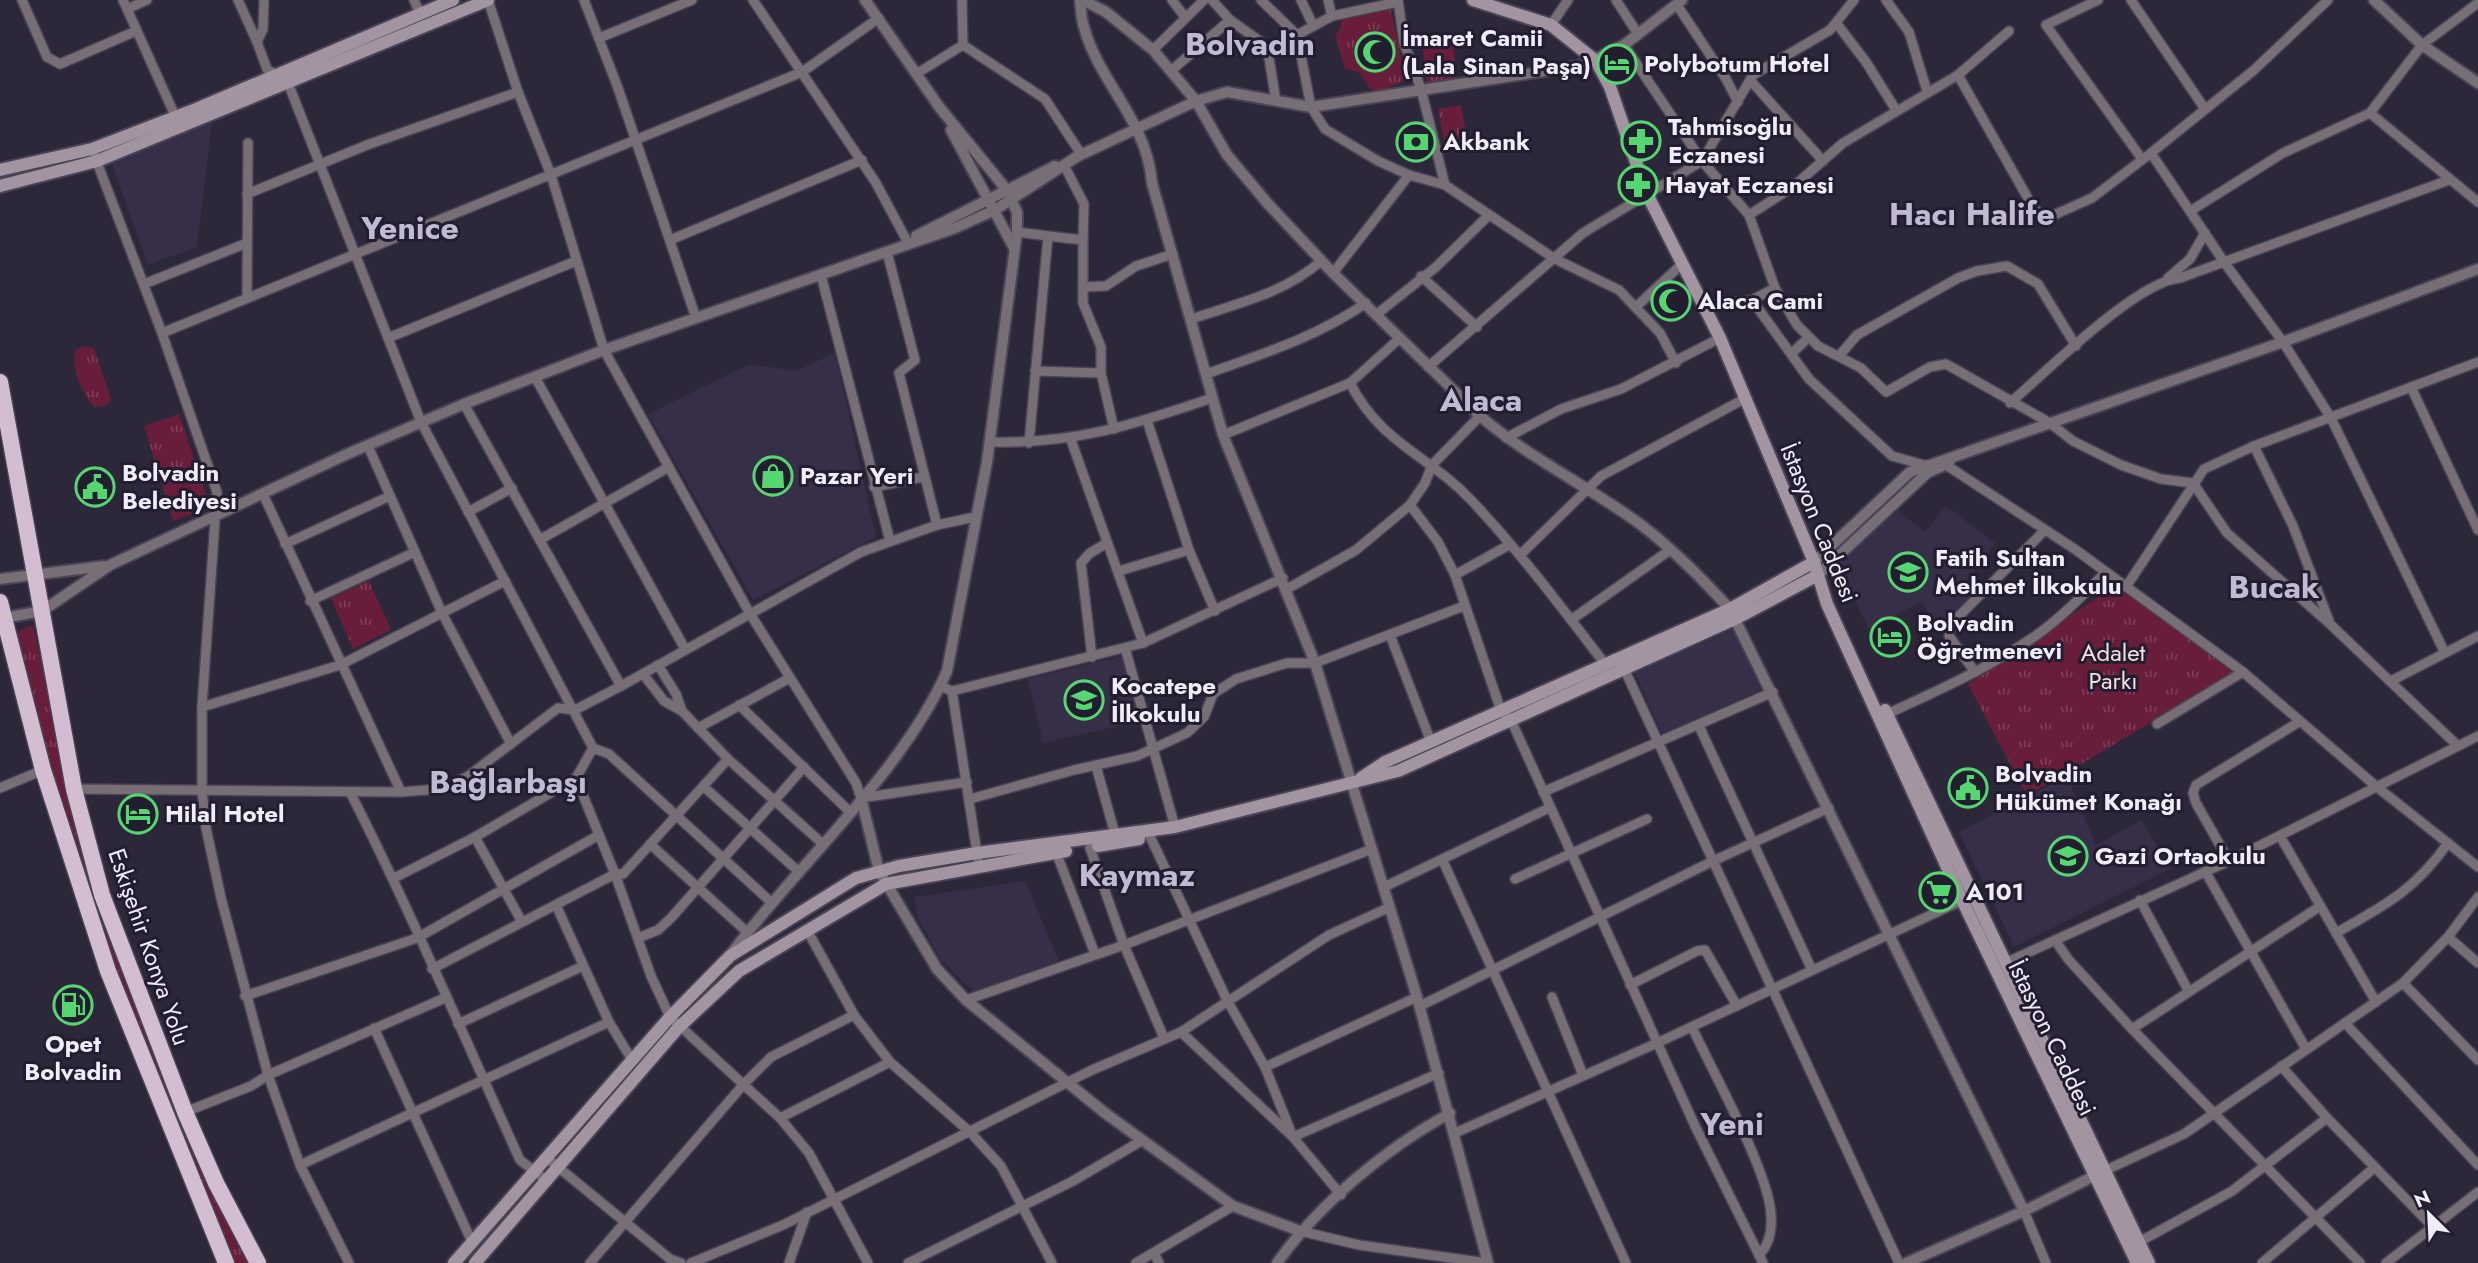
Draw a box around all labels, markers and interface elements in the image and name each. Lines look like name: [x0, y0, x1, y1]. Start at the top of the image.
place label: İmaret Camii (Lala Sinan Paşa): [1402, 20, 1591, 83]
district label: Bolvadin: [1185, 21, 1315, 67]
mosque icon: İmaret Camii (Lala Sinan Paşa): [1354, 31, 1396, 73]
hotel icon: Polybotum Hotel: [1596, 43, 1638, 85]
place label: Polybotum Hotel: [1644, 46, 1830, 81]
place label: Tahmisoğlu Eczanesi: [1668, 109, 1792, 172]
pharmacy icon: Tahmisoğlu Eczanesi: [1620, 120, 1662, 162]
bank icon: Akbank: [1395, 121, 1437, 163]
place label: Akbank: [1442, 124, 1530, 159]
pharmacy icon: Hayat Eczanesi: [1617, 164, 1659, 206]
place label: Hayat Eczanesi: [1665, 167, 1834, 202]
district label: Hacı Halife: [1889, 191, 2055, 237]
district label: Yenice: [360, 205, 459, 251]
mosque icon: Alaca Cami: [1650, 280, 1692, 322]
place label: Alaca Cami: [1697, 283, 1823, 318]
district label: Alaca: [1439, 377, 1522, 423]
street label: İstasyon Caddesi: [1772, 438, 1867, 608]
place label: Bolvadin Belediyesi: [122, 455, 237, 518]
shop icon: Pazar Yeri: [752, 455, 794, 497]
place label: Pazar Yeri: [800, 458, 913, 493]
public building icon: Bolvadin Belediyesi: [74, 466, 116, 508]
place label: Fatih Sultan Mehmet İlkokulu: [1935, 540, 2122, 603]
school or university icon: Fatih Sultan Mehmet İlkokulu: [1887, 551, 1929, 593]
district label: Bucak: [2228, 564, 2320, 610]
place label: Bolvadin Öğretmenevi: [1917, 605, 2062, 668]
hotel icon: Bolvadin Öğretmenevi: [1869, 616, 1911, 658]
park label: Adalet Parkı: [2081, 635, 2146, 698]
place label: Kocatepe İlkokulu: [1111, 668, 1216, 731]
school or university icon: Kocatepe İlkokulu: [1063, 679, 1105, 721]
place label: Bolvadin Hükümet Konağı: [1995, 756, 2182, 819]
district label: Bağlarbaşı: [429, 759, 587, 805]
public building icon: Bolvadin Hükümet Konağı: [1947, 767, 1989, 809]
hotel icon: Hilal Hotel: [117, 793, 159, 835]
place label: Hilal Hotel: [165, 796, 284, 831]
school or university icon: Gazi Ortaokulu: [2047, 835, 2089, 877]
place label: Gazi Ortaokulu: [2095, 838, 2266, 873]
street label: Eskişehir Konya Yolu: [99, 844, 200, 1050]
district label: Kaymaz: [1079, 852, 1195, 898]
supermarket icon: A101: [1918, 871, 1960, 913]
place label: A101: [1965, 874, 2024, 909]
street label: İstasyon Caddesi: [2000, 954, 2105, 1121]
fuel station icon: Opet Bolvadin: [52, 984, 94, 1026]
place label: Opet Bolvadin: [24, 1026, 122, 1089]
district label: Yeni: [1699, 1101, 1764, 1147]
north arrow: [2394, 1179, 2464, 1249]
text: N: [2410, 1184, 2435, 1214]

